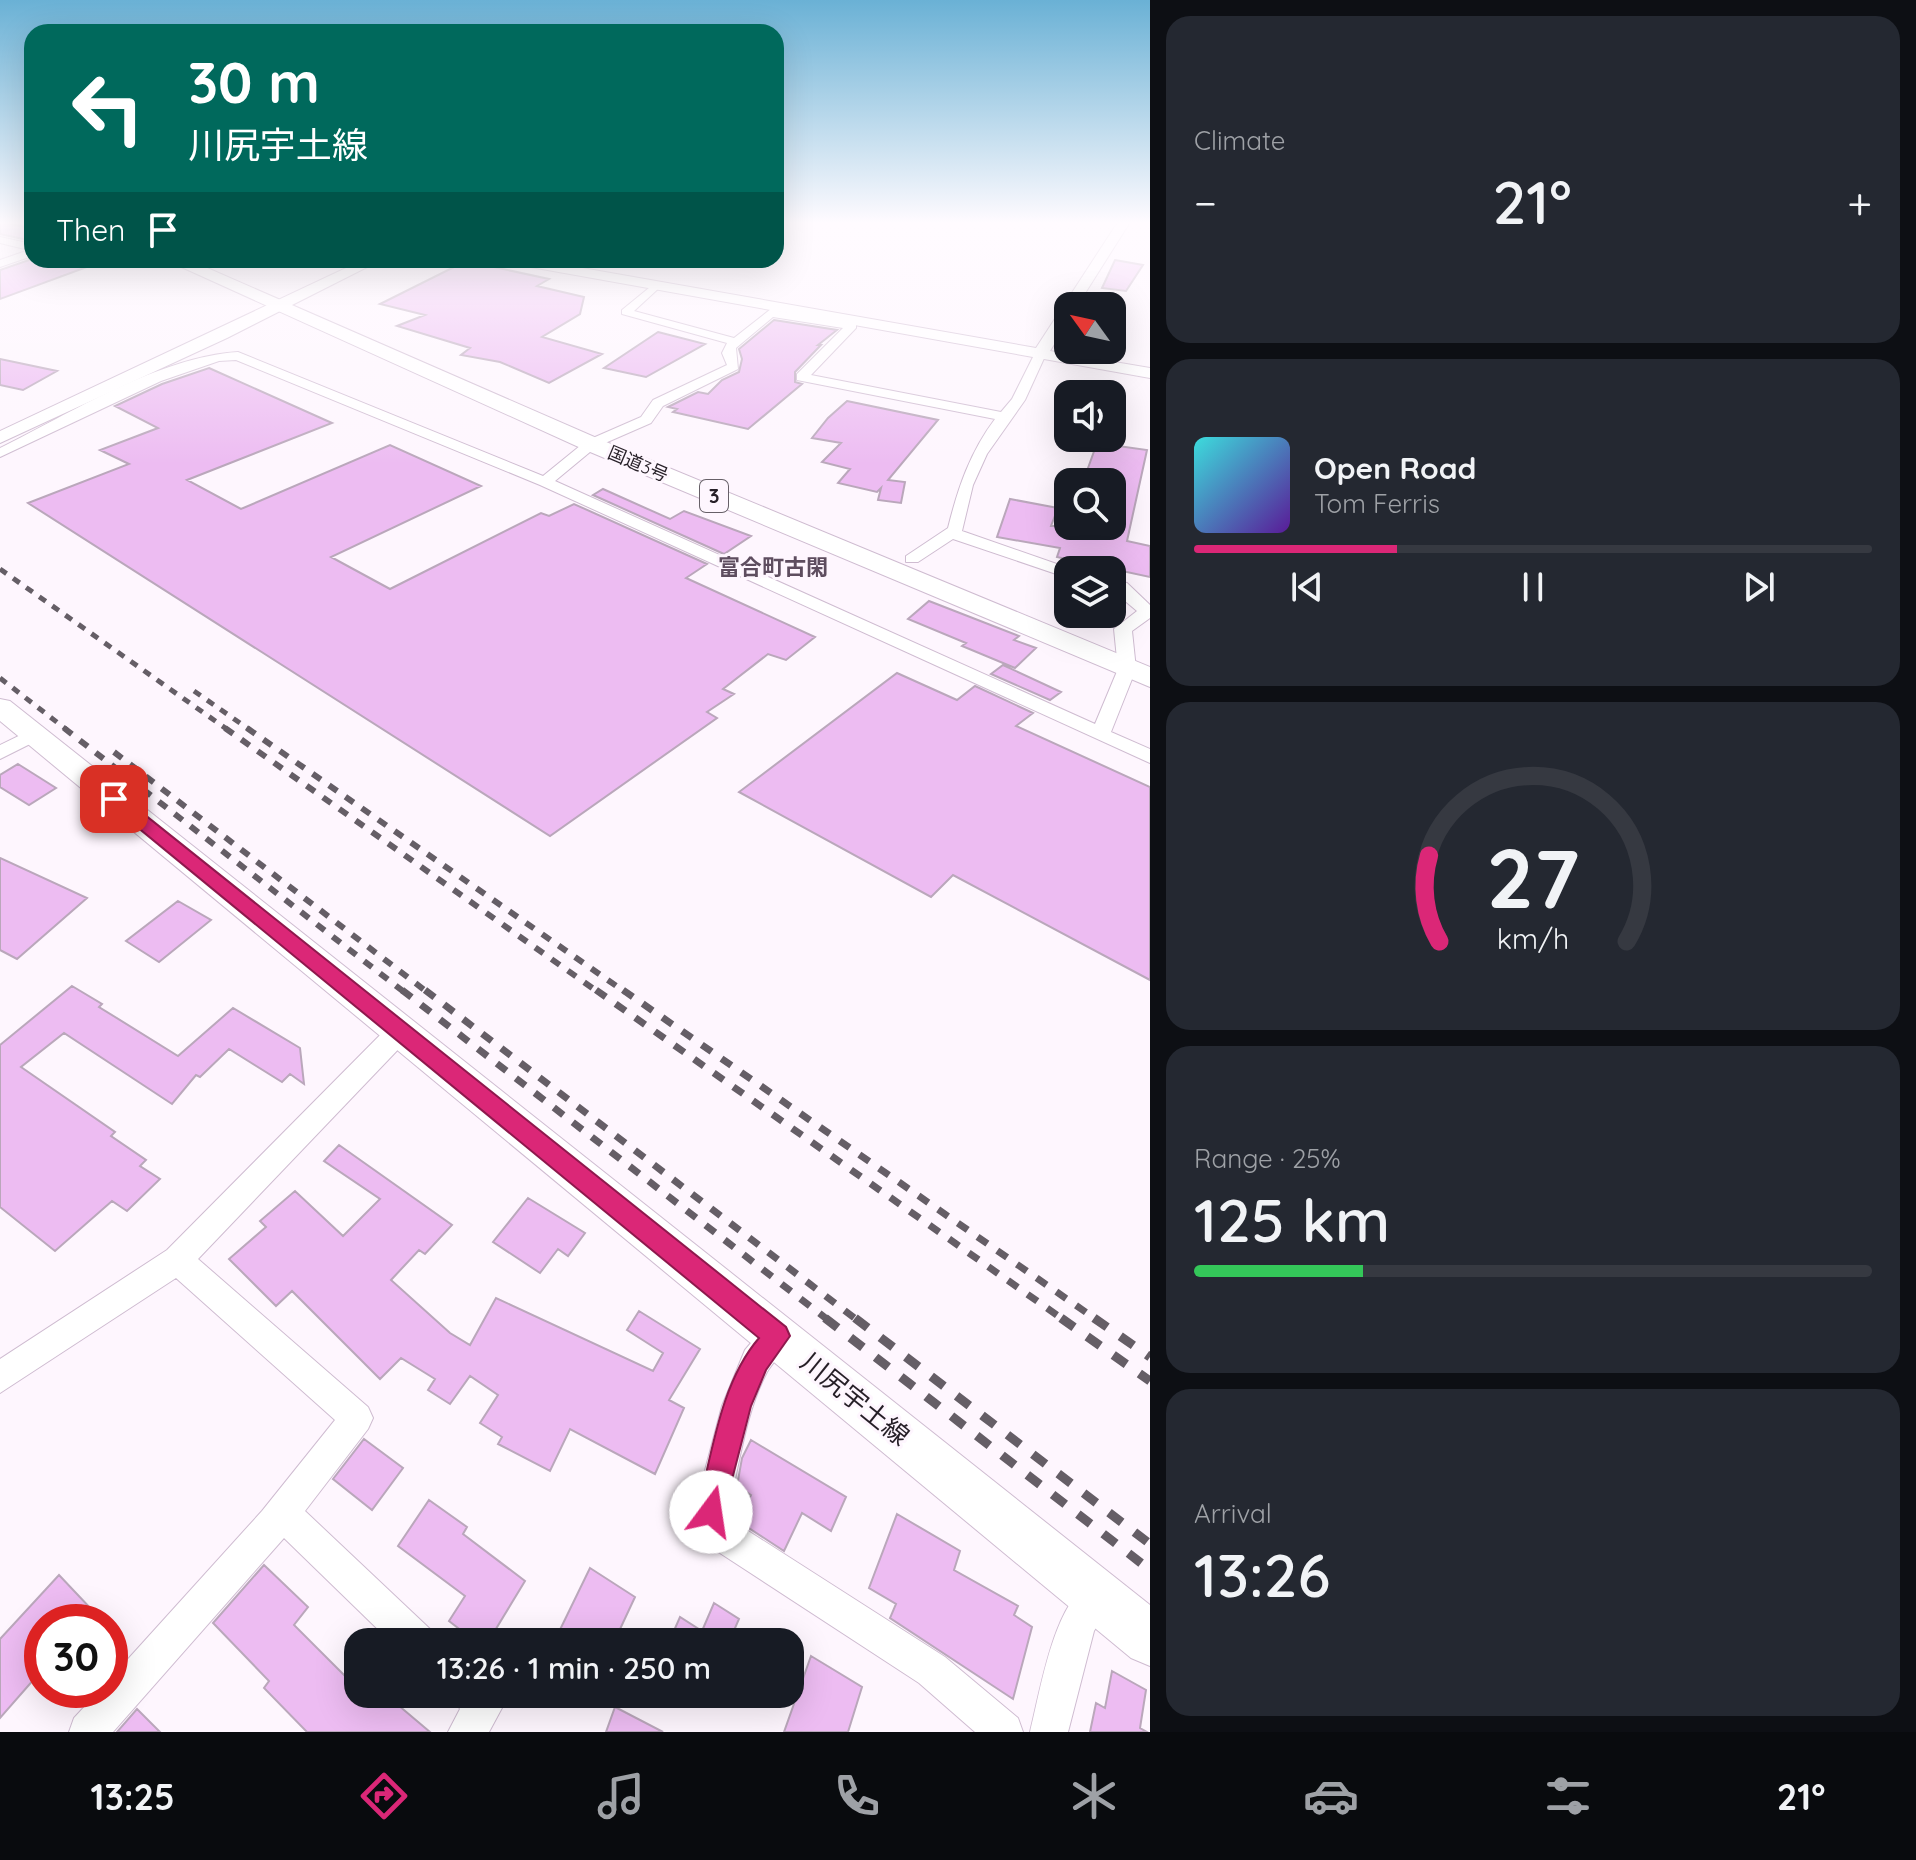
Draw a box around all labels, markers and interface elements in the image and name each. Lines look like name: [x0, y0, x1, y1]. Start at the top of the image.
text: 30 m: [188, 47, 320, 117]
icon: left: [56, 56, 160, 160]
text: 川尻宇土線: [188, 122, 368, 167]
text: Climate: [1194, 124, 1285, 157]
text: 21°: [1492, 164, 1572, 239]
text: −: [1194, 175, 1217, 230]
text: +: [1847, 175, 1872, 230]
icon: arrive: [141, 208, 185, 252]
text: Then: [56, 211, 125, 249]
north arrow: [1054, 292, 1126, 364]
map controls: [1054, 292, 1126, 628]
button: sound: [1054, 380, 1126, 452]
street label: 国道3号: [605, 441, 672, 487]
text: Open Road: [1314, 449, 1476, 487]
button: search: [1054, 468, 1126, 540]
road number: 3: [700, 480, 728, 512]
text: Tom Ferris: [1314, 487, 1440, 520]
district label: 富合町古閑: [718, 553, 828, 581]
button: layers: [1054, 556, 1126, 628]
icon: previous: [1285, 565, 1329, 609]
icon: pause: [1511, 565, 1555, 609]
icon: next: [1737, 565, 1781, 609]
pin: [80, 765, 148, 833]
icon: arrive: [92, 777, 136, 821]
text: 27: [1486, 825, 1580, 929]
text: km/h: [1497, 920, 1569, 956]
text: Range · 25%: [1194, 1142, 1341, 1175]
text: 125 km: [1194, 1182, 1390, 1257]
street label: 川尻宇土線: [794, 1345, 916, 1452]
position arrow: [669, 1470, 753, 1554]
text: Arrival: [1194, 1497, 1272, 1530]
text: 13:26: [1194, 1537, 1330, 1612]
speed limit sign: 30: [24, 1604, 128, 1708]
text: 13:26 · 1 min · 250 m: [437, 1649, 711, 1687]
icon: directions: [356, 1768, 412, 1824]
icon: music: [593, 1768, 649, 1824]
icon: phone: [829, 1768, 885, 1824]
icon: climate: [1066, 1768, 1122, 1824]
icon: car: [1303, 1768, 1359, 1824]
icon: filters: [1540, 1768, 1596, 1824]
text: 13:25: [90, 1774, 175, 1819]
text: 21°: [1777, 1774, 1825, 1819]

